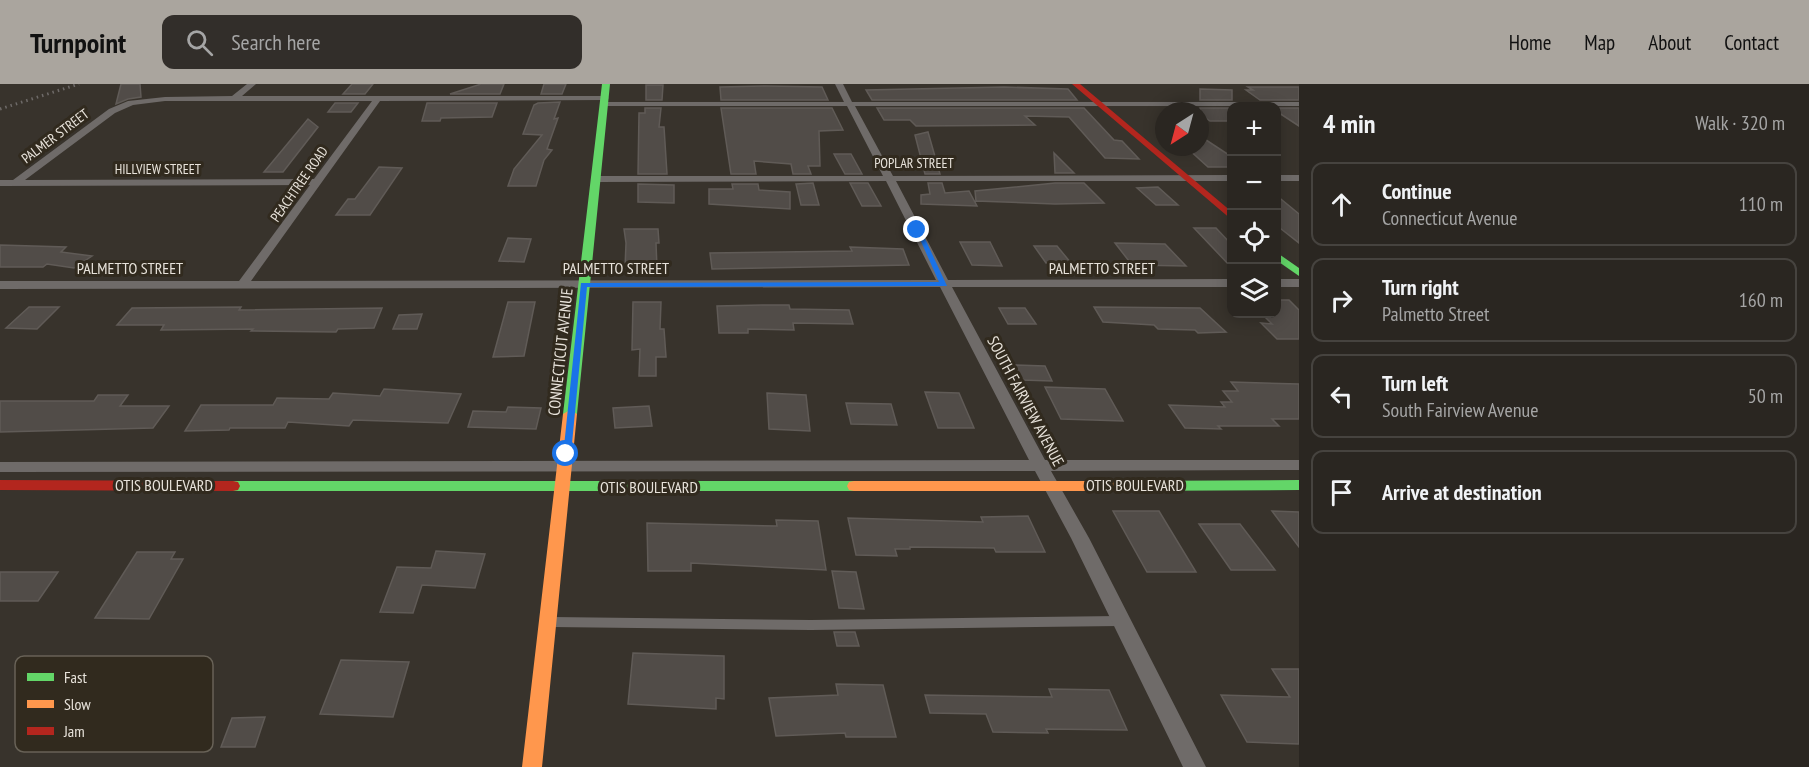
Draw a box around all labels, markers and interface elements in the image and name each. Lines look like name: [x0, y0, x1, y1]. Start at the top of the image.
search box: [162, 15, 582, 69]
text: Turnpoint: [30, 24, 126, 61]
icon: search: [183, 26, 216, 59]
text: Search here: [231, 28, 321, 56]
text: Home: [1509, 29, 1551, 56]
text: Map: [1584, 29, 1615, 56]
text: About: [1648, 29, 1691, 56]
text: Contact: [1724, 29, 1779, 56]
north arrow: [1155, 102, 1209, 156]
map controls: [1227, 102, 1281, 318]
button: +: [1227, 102, 1281, 156]
street label: PALMER STREET: [18, 104, 93, 167]
text: 4 min: [1323, 107, 1376, 140]
text: Walk · 320 m: [1695, 110, 1785, 136]
street label: PEACHTREE ROAD: [266, 143, 332, 225]
street label: POPLAR STREET: [874, 154, 955, 172]
button: −: [1227, 156, 1281, 210]
street label: HILLVIEW STREET: [115, 160, 202, 178]
text: Continue: [1382, 177, 1452, 205]
icon: ahead: [1325, 188, 1358, 221]
text: 110 m: [1739, 191, 1783, 217]
text: Connecticut Avenue: [1382, 205, 1517, 231]
button: locate: [1227, 210, 1281, 264]
route end: [903, 216, 929, 242]
street label: PALMETTO STREET: [77, 258, 183, 278]
street label: PALMETTO STREET: [563, 258, 669, 278]
street label: PALMETTO STREET: [1049, 258, 1155, 278]
button: layers: [1227, 264, 1281, 318]
text: Turn right: [1382, 273, 1459, 301]
icon: right: [1325, 284, 1358, 317]
street label: CONNECTICUT AVENUE: [543, 287, 577, 417]
text: 160 m: [1739, 287, 1783, 313]
text: Palmetto Street: [1382, 301, 1490, 327]
street label: SOUTH FAIRVIEW AVENUE: [983, 333, 1069, 470]
text: Turn left: [1382, 369, 1448, 397]
icon: left: [1325, 380, 1358, 413]
text: 50 m: [1748, 383, 1783, 409]
text: South Fairview Avenue: [1382, 397, 1538, 423]
route start: [552, 440, 578, 466]
street label: OTIS BOULEVARD: [115, 475, 213, 495]
street label: OTIS BOULEVARD: [1086, 475, 1184, 495]
icon: arrive: [1325, 476, 1358, 509]
street label: OTIS BOULEVARD: [600, 477, 698, 497]
text: Arrive at destination: [1382, 478, 1542, 506]
legend: [15, 656, 213, 752]
text: Fast: [64, 667, 87, 687]
text: Slow: [64, 694, 91, 714]
text: Jam: [63, 721, 85, 741]

